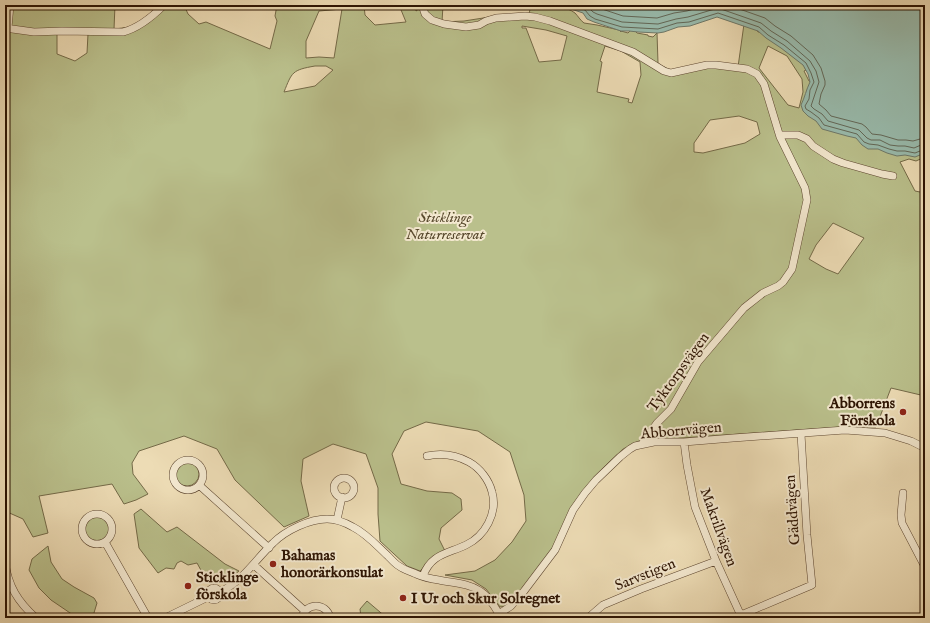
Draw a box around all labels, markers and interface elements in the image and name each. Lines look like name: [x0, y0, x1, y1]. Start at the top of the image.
park label: Sticklinge Naturreservat: [406, 208, 485, 244]
street label: Tyktorpsvägen: [643, 329, 714, 416]
place label: Abborrens Förskola: [829, 394, 896, 430]
marker: Abborrens Förskola: [898, 407, 908, 417]
street label: Abborrvägen: [639, 417, 722, 444]
street label: Gäddvägen: [781, 474, 804, 546]
street label: Makrillvägen: [696, 485, 742, 569]
place label: Bahamas honorärkonsulat: [280, 546, 384, 582]
street label: Sarvstigen: [612, 554, 678, 595]
marker: Bahamas honorärkonsulat: [268, 559, 278, 569]
place label: Sticklinge förskola: [196, 568, 259, 604]
marker: Sticklinge förskola: [183, 581, 193, 591]
place label: I Ur och Skur Solregnet: [411, 589, 561, 608]
marker: I Ur och Skur Solregnet: [398, 593, 408, 603]

